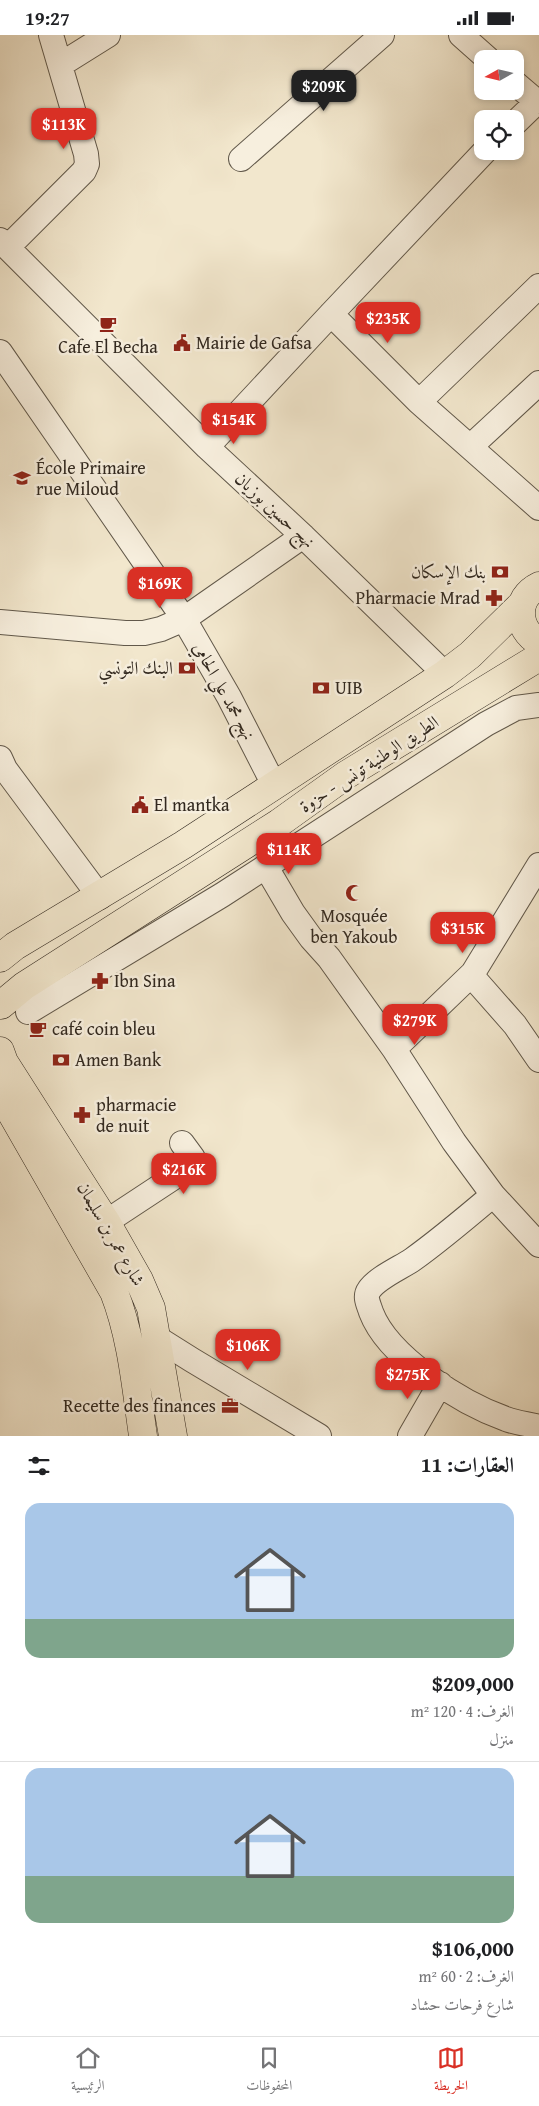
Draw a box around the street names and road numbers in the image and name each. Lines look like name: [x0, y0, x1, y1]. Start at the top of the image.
street label: نهج حسين بوزيان: [227, 465, 322, 556]
street label: نهج محمد علي الحامي: [183, 637, 263, 747]
street label: الطريق الوطنية تونس - حزوة: [294, 708, 444, 819]
street label: شارع عمر بن سليمان: [69, 1177, 152, 1292]

